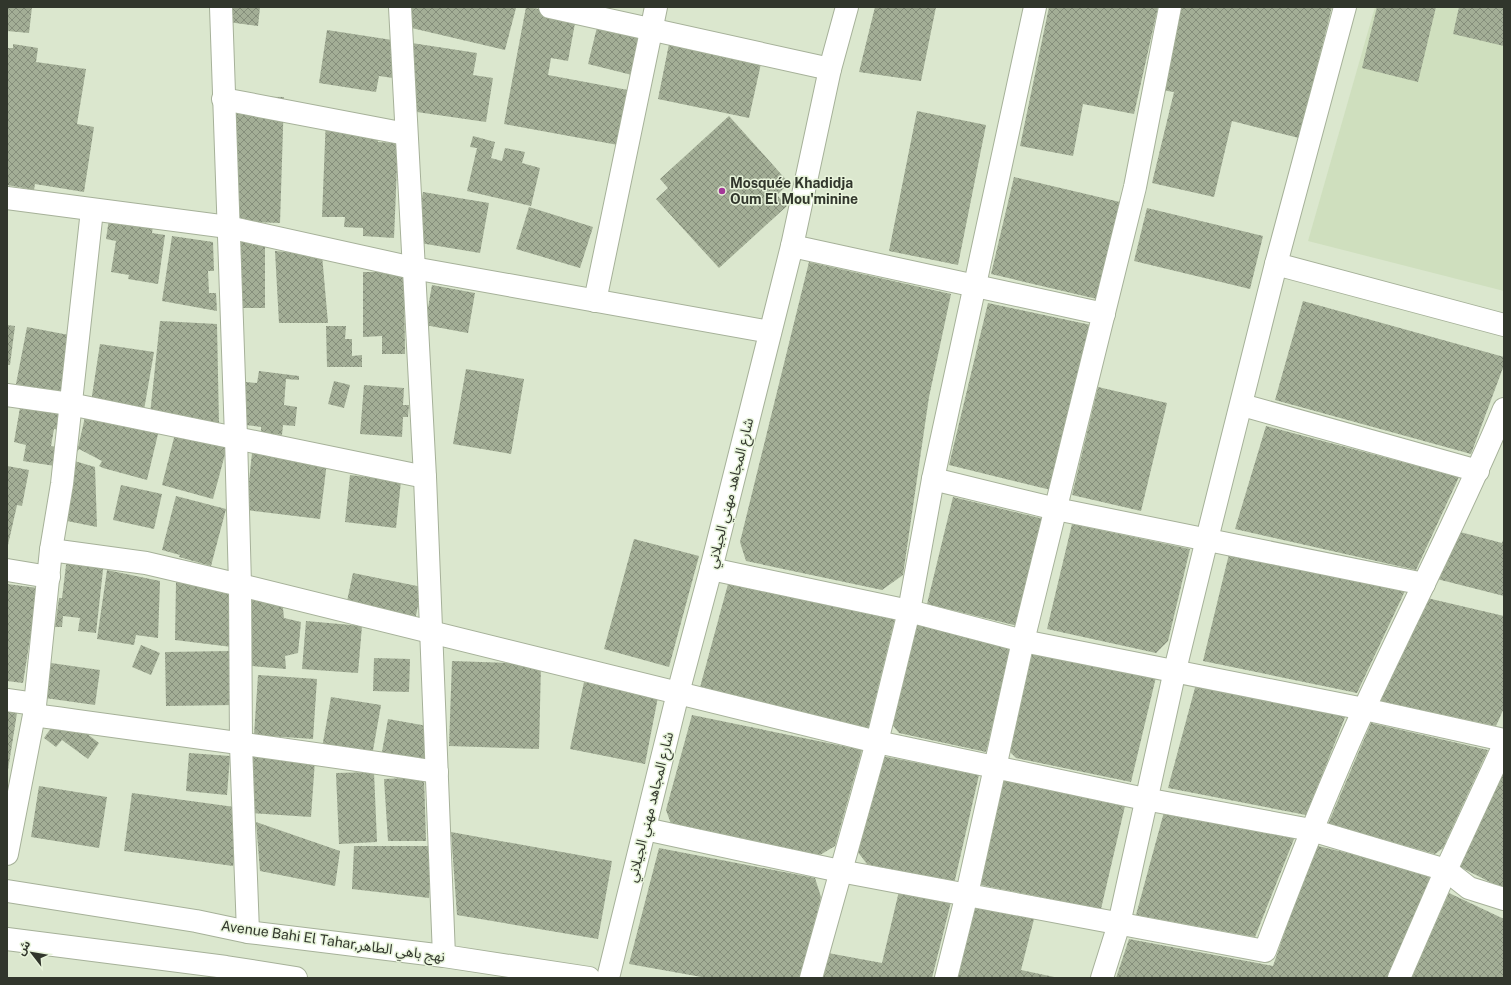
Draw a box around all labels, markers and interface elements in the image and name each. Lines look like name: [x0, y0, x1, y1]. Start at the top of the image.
place label: Mosquée Khadidja Oum El Mou'minine: [730, 175, 858, 207]
marker: Mosquée Khadidja Oum El Mou'minine: [717, 186, 727, 196]
street label: شارع المجاهد مهني الجيلاني: [704, 416, 760, 571]
street label: شارع المجاهد مهني الجيلاني: [624, 730, 680, 885]
street label: Avenue Bahi El Tahar,نهج باهي الطاهر: [220, 917, 446, 968]
north arrow: [12, 933, 52, 973]
text: ش: [14, 938, 33, 958]

